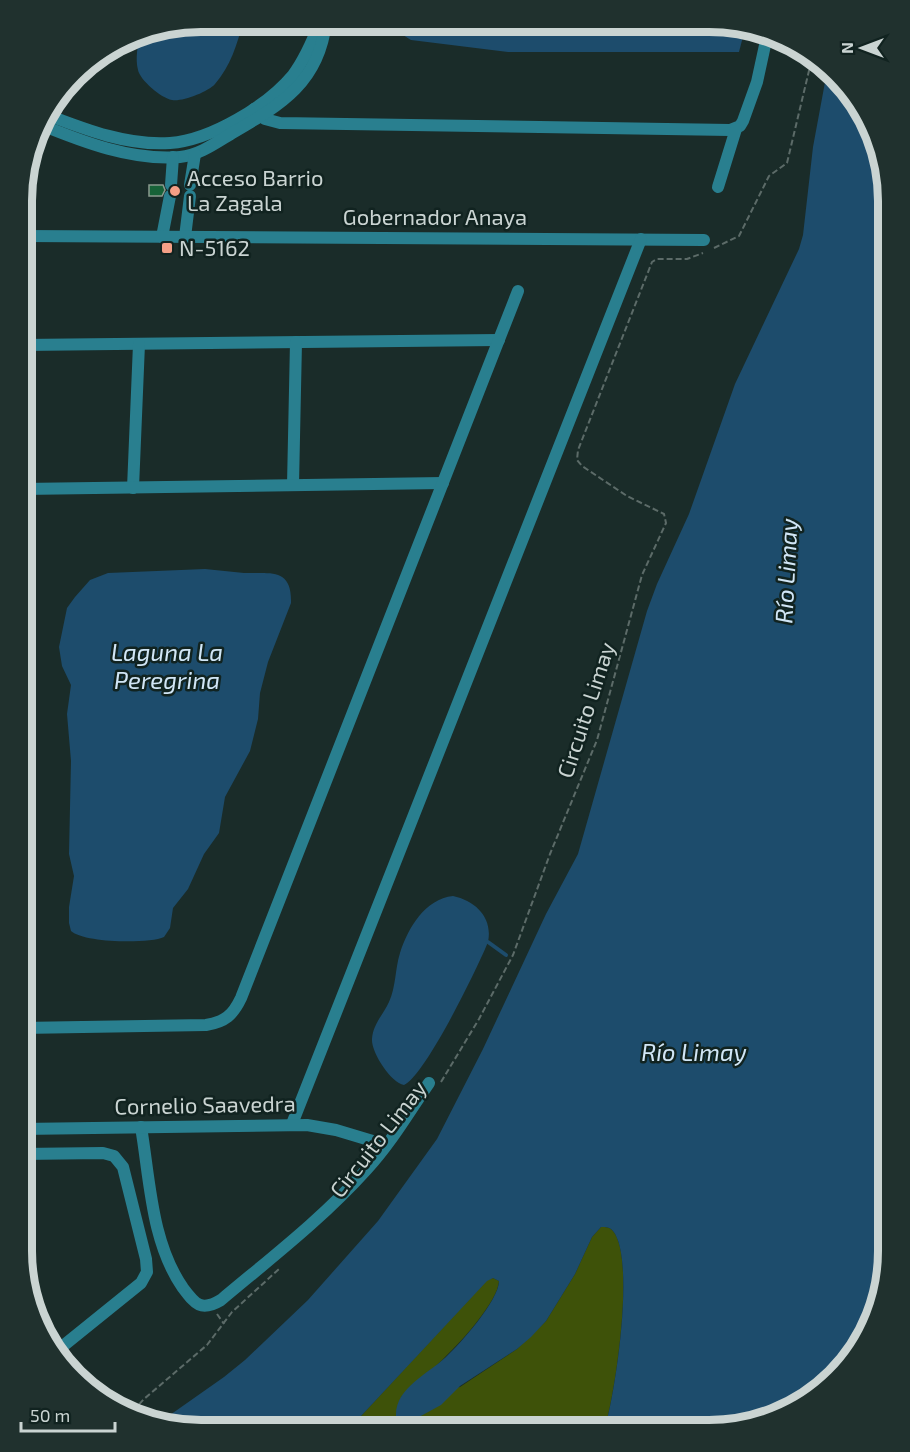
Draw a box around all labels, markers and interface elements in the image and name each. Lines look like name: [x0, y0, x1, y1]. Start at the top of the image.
north arrow: [832, 18, 892, 78]
text: N: [837, 42, 856, 54]
place label: Acceso Barrio La Zagala: [187, 164, 324, 215]
marker: Acceso Barrio La Zagala: [168, 184, 182, 198]
street label: Gobernador Anaya: [343, 203, 527, 229]
place label: N-5162: [179, 234, 250, 260]
marker: N-5162: [160, 241, 174, 255]
water label: Río Limay: [768, 517, 803, 624]
water label: Laguna La Peregrina: [111, 637, 223, 694]
street label: Circuito Limay: [551, 638, 619, 781]
water label: Río Limay: [641, 1037, 747, 1066]
street label: Circuito Limay: [324, 1075, 431, 1202]
street label: Cornelio Saavedra: [114, 1089, 296, 1119]
scale bar: [21, 1395, 116, 1433]
text: 50 m: [30, 1404, 70, 1426]

